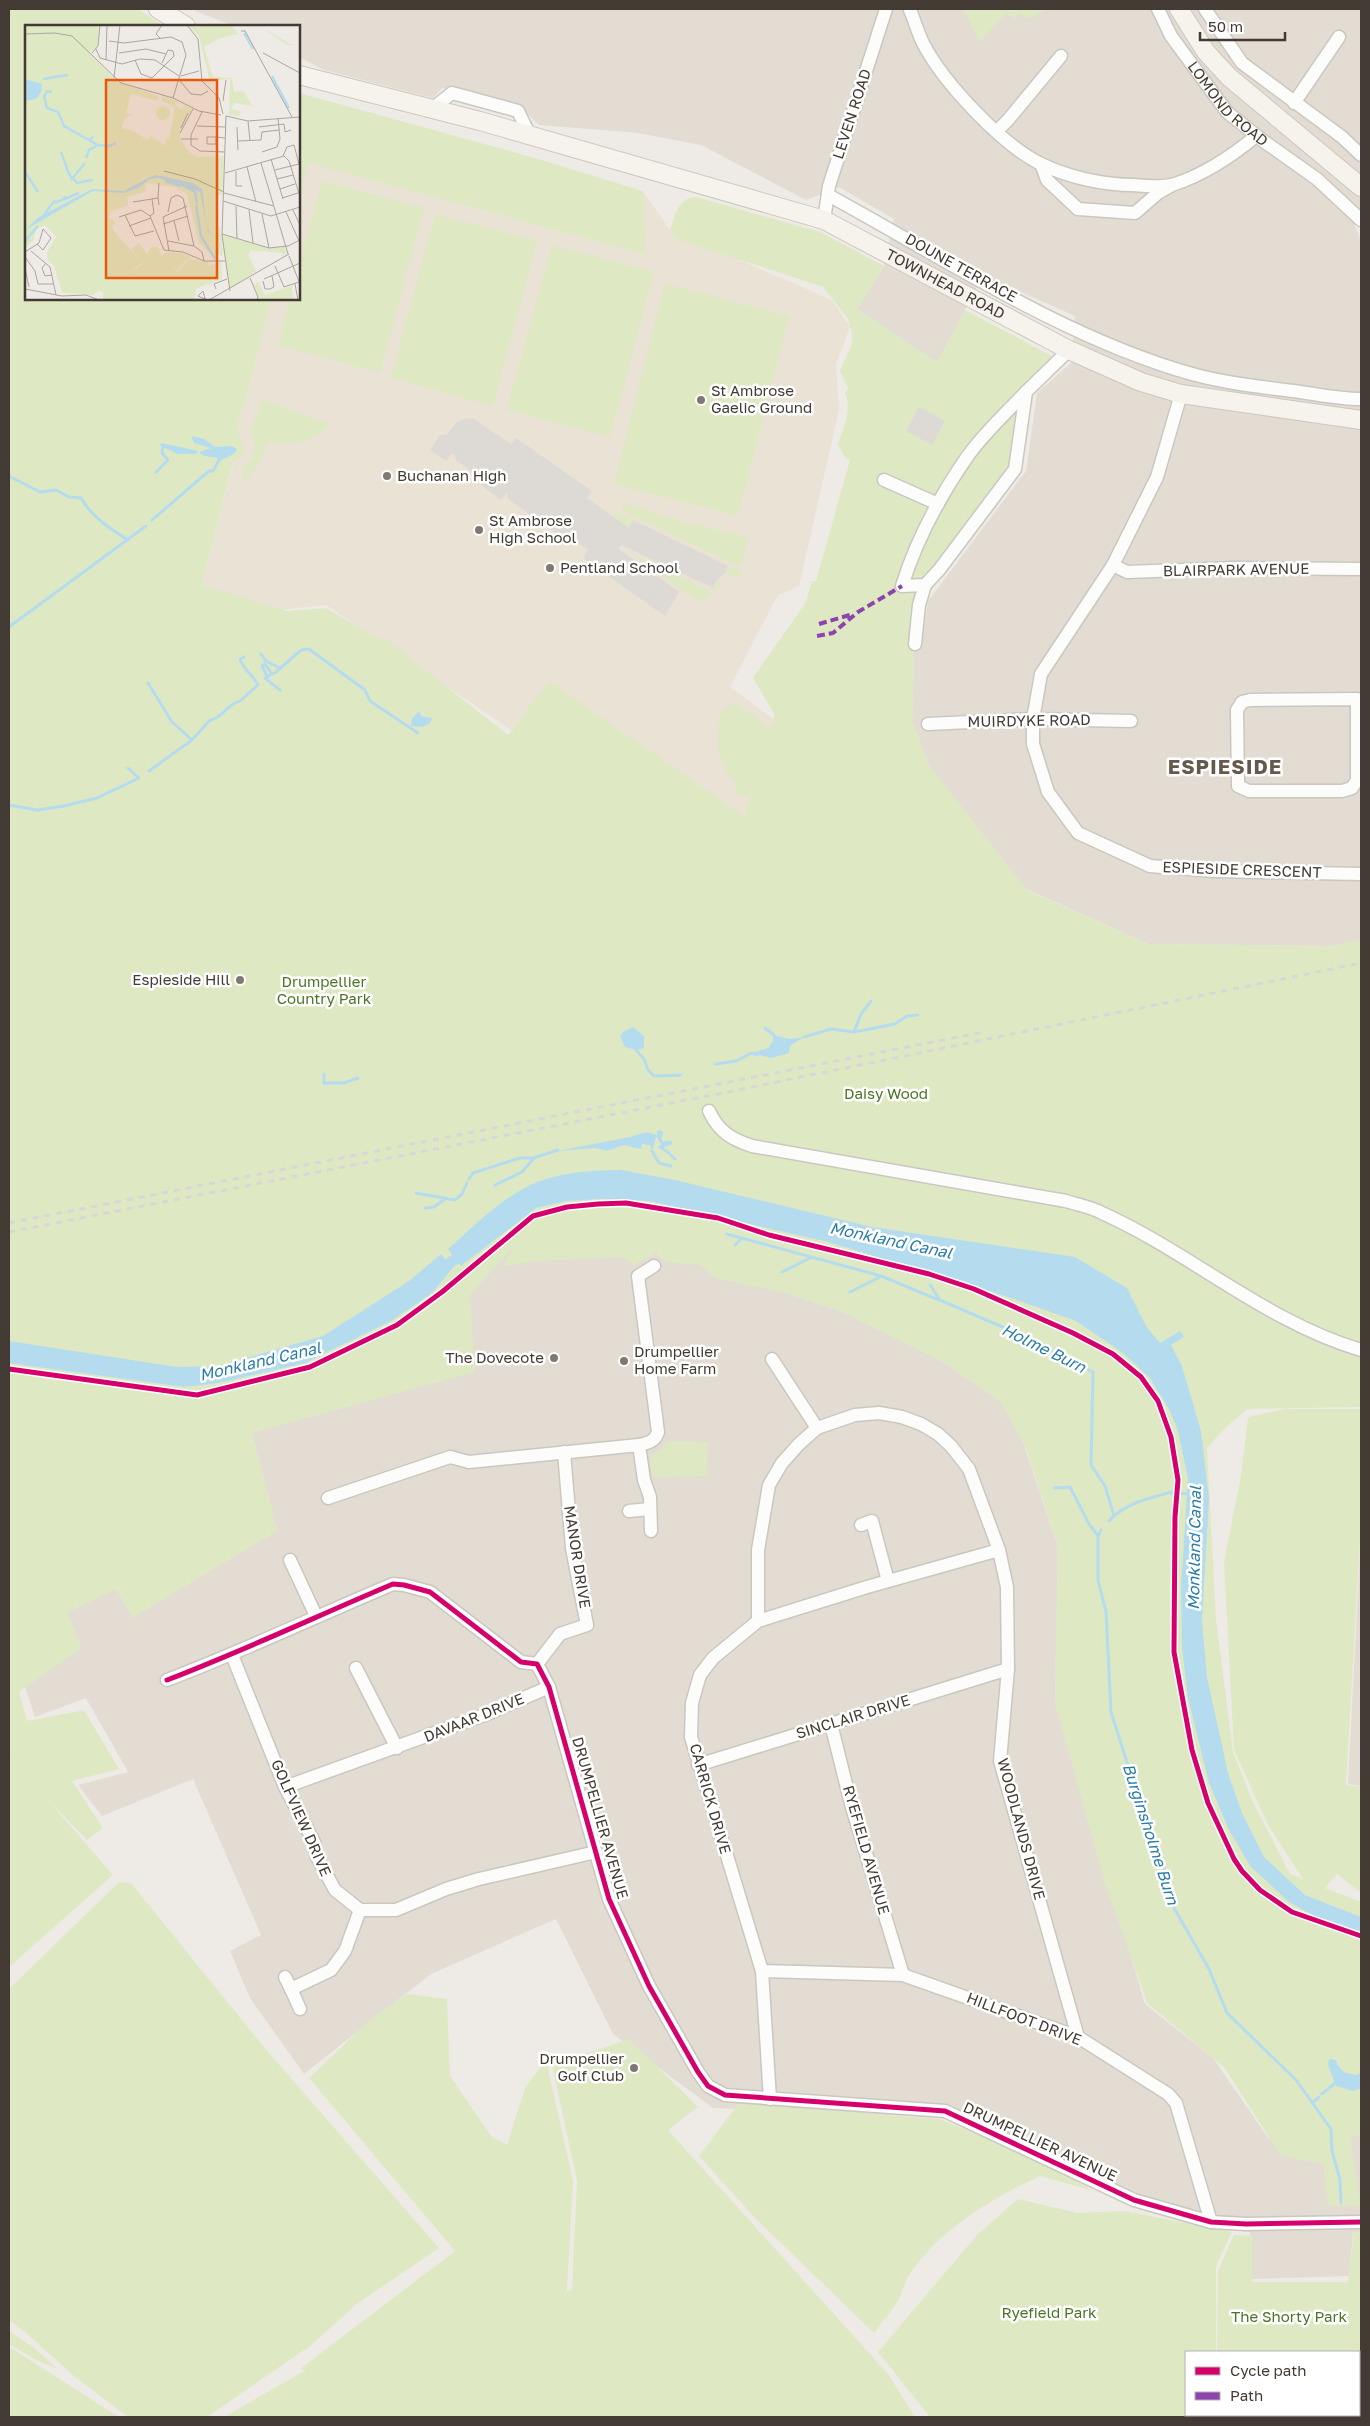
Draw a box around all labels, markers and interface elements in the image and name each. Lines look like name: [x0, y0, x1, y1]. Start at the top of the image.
scale bar: [1200, 10, 1285, 42]
text: 50 m: [1208, 17, 1243, 35]
inset map: [25, 25, 300, 300]
street label: LOMOND ROAD: [1185, 57, 1272, 149]
street label: LEVEN ROAD: [828, 66, 874, 161]
street label: DOUNE TERRACE: [903, 229, 1020, 305]
street label: TOWNHEAD ROAD: [883, 245, 1008, 322]
place label: St Ambrose Gaelic Ground: [711, 381, 812, 416]
marker: St Ambrose Gaelic Ground: [695, 394, 707, 406]
place label: Buchanan High: [397, 466, 507, 484]
marker: Buchanan High: [381, 470, 393, 482]
place label: St Ambrose High School: [489, 511, 577, 546]
marker: St Ambrose High School: [473, 524, 485, 536]
place label: Pentland School: [560, 558, 679, 576]
street label: BLAIRPARK AVENUE: [1163, 559, 1309, 579]
marker: Pentland School: [544, 562, 556, 574]
street label: MUIRDYKE ROAD: [967, 710, 1091, 730]
district label: ESPIESIDE: [1168, 754, 1282, 778]
street label: ESPIESIDE CRESCENT: [1162, 857, 1322, 881]
place label: Espieside Hill: [132, 970, 230, 988]
park label: Drumpellier Country Park: [277, 972, 372, 1007]
marker: Espieside Hill: [234, 974, 246, 986]
park label: Daisy Wood: [844, 1084, 928, 1102]
water label: Monkland Canal: [828, 1217, 955, 1263]
water label: Holme Burn: [999, 1319, 1090, 1377]
water label: Monkland Canal: [197, 1337, 324, 1385]
place label: Drumpellier Home Farm: [634, 1342, 719, 1377]
place label: The Dovecote: [445, 1348, 544, 1366]
marker: The Dovecote: [548, 1352, 560, 1364]
marker: Drumpellier Home Farm: [618, 1355, 630, 1367]
water label: Monkland Canal: [1183, 1485, 1205, 1610]
street label: MANOR DRIVE: [561, 1504, 595, 1610]
street label: DAVAAR DRIVE: [421, 1689, 526, 1745]
street label: SINCLAIR DRIVE: [794, 1690, 912, 1742]
street label: DRUMPELLIER AVENUE: [569, 1735, 633, 1901]
street label: CARRICK DRIVE: [687, 1741, 735, 1856]
street label: GOLFVIEW DRIVE: [268, 1756, 336, 1879]
street label: WOODLANDS DRIVE: [994, 1756, 1050, 1902]
water label: Burginsholme Burn: [1119, 1761, 1184, 1908]
street label: RYEFIELD AVENUE: [840, 1783, 894, 1916]
street label: HILLFOOT DRIVE: [964, 1988, 1084, 2048]
place label: Drumpellier Golf Club: [539, 2049, 624, 2084]
marker: Drumpellier Golf Club: [628, 2062, 640, 2074]
street label: DRUMPELLIER AVENUE: [961, 2098, 1120, 2185]
park label: Ryefield Park: [1001, 2303, 1097, 2321]
park label: The Shorty Park: [1231, 2307, 1347, 2325]
legend: [1185, 2351, 1360, 2416]
text: Cycle path: [1230, 2361, 1306, 2379]
text: Path: [1230, 2386, 1263, 2404]

